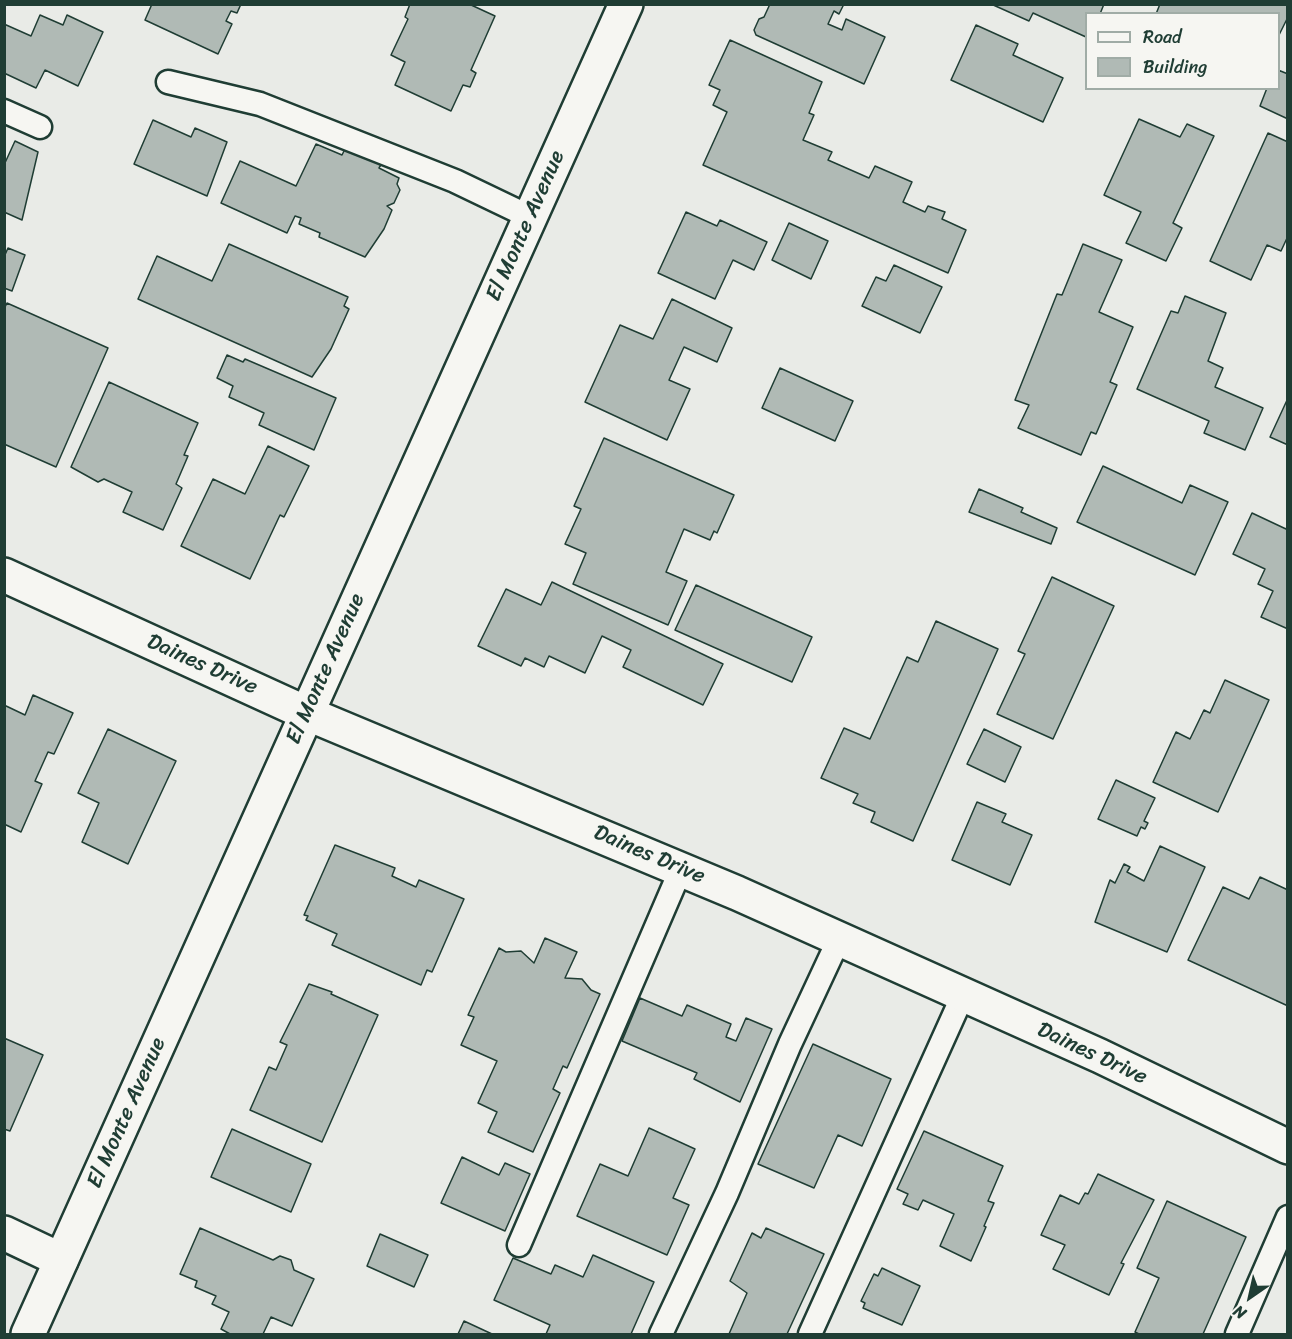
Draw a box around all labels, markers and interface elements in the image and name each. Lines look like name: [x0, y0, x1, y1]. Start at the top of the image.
legend: [1085, 12, 1280, 90]
text: Road: [1143, 21, 1182, 53]
text: Building: [1143, 51, 1207, 83]
street label: El Monte Avenue: [481, 147, 571, 305]
street label: El Monte Avenue: [281, 590, 371, 748]
street label: Daines Drive: [143, 629, 261, 701]
street label: Daines Drive: [589, 820, 709, 890]
street label: Daines Drive: [1033, 1017, 1151, 1091]
street label: El Monte Avenue: [82, 1034, 172, 1192]
north arrow: [1220, 1267, 1280, 1327]
text: N: [1227, 1297, 1252, 1327]

